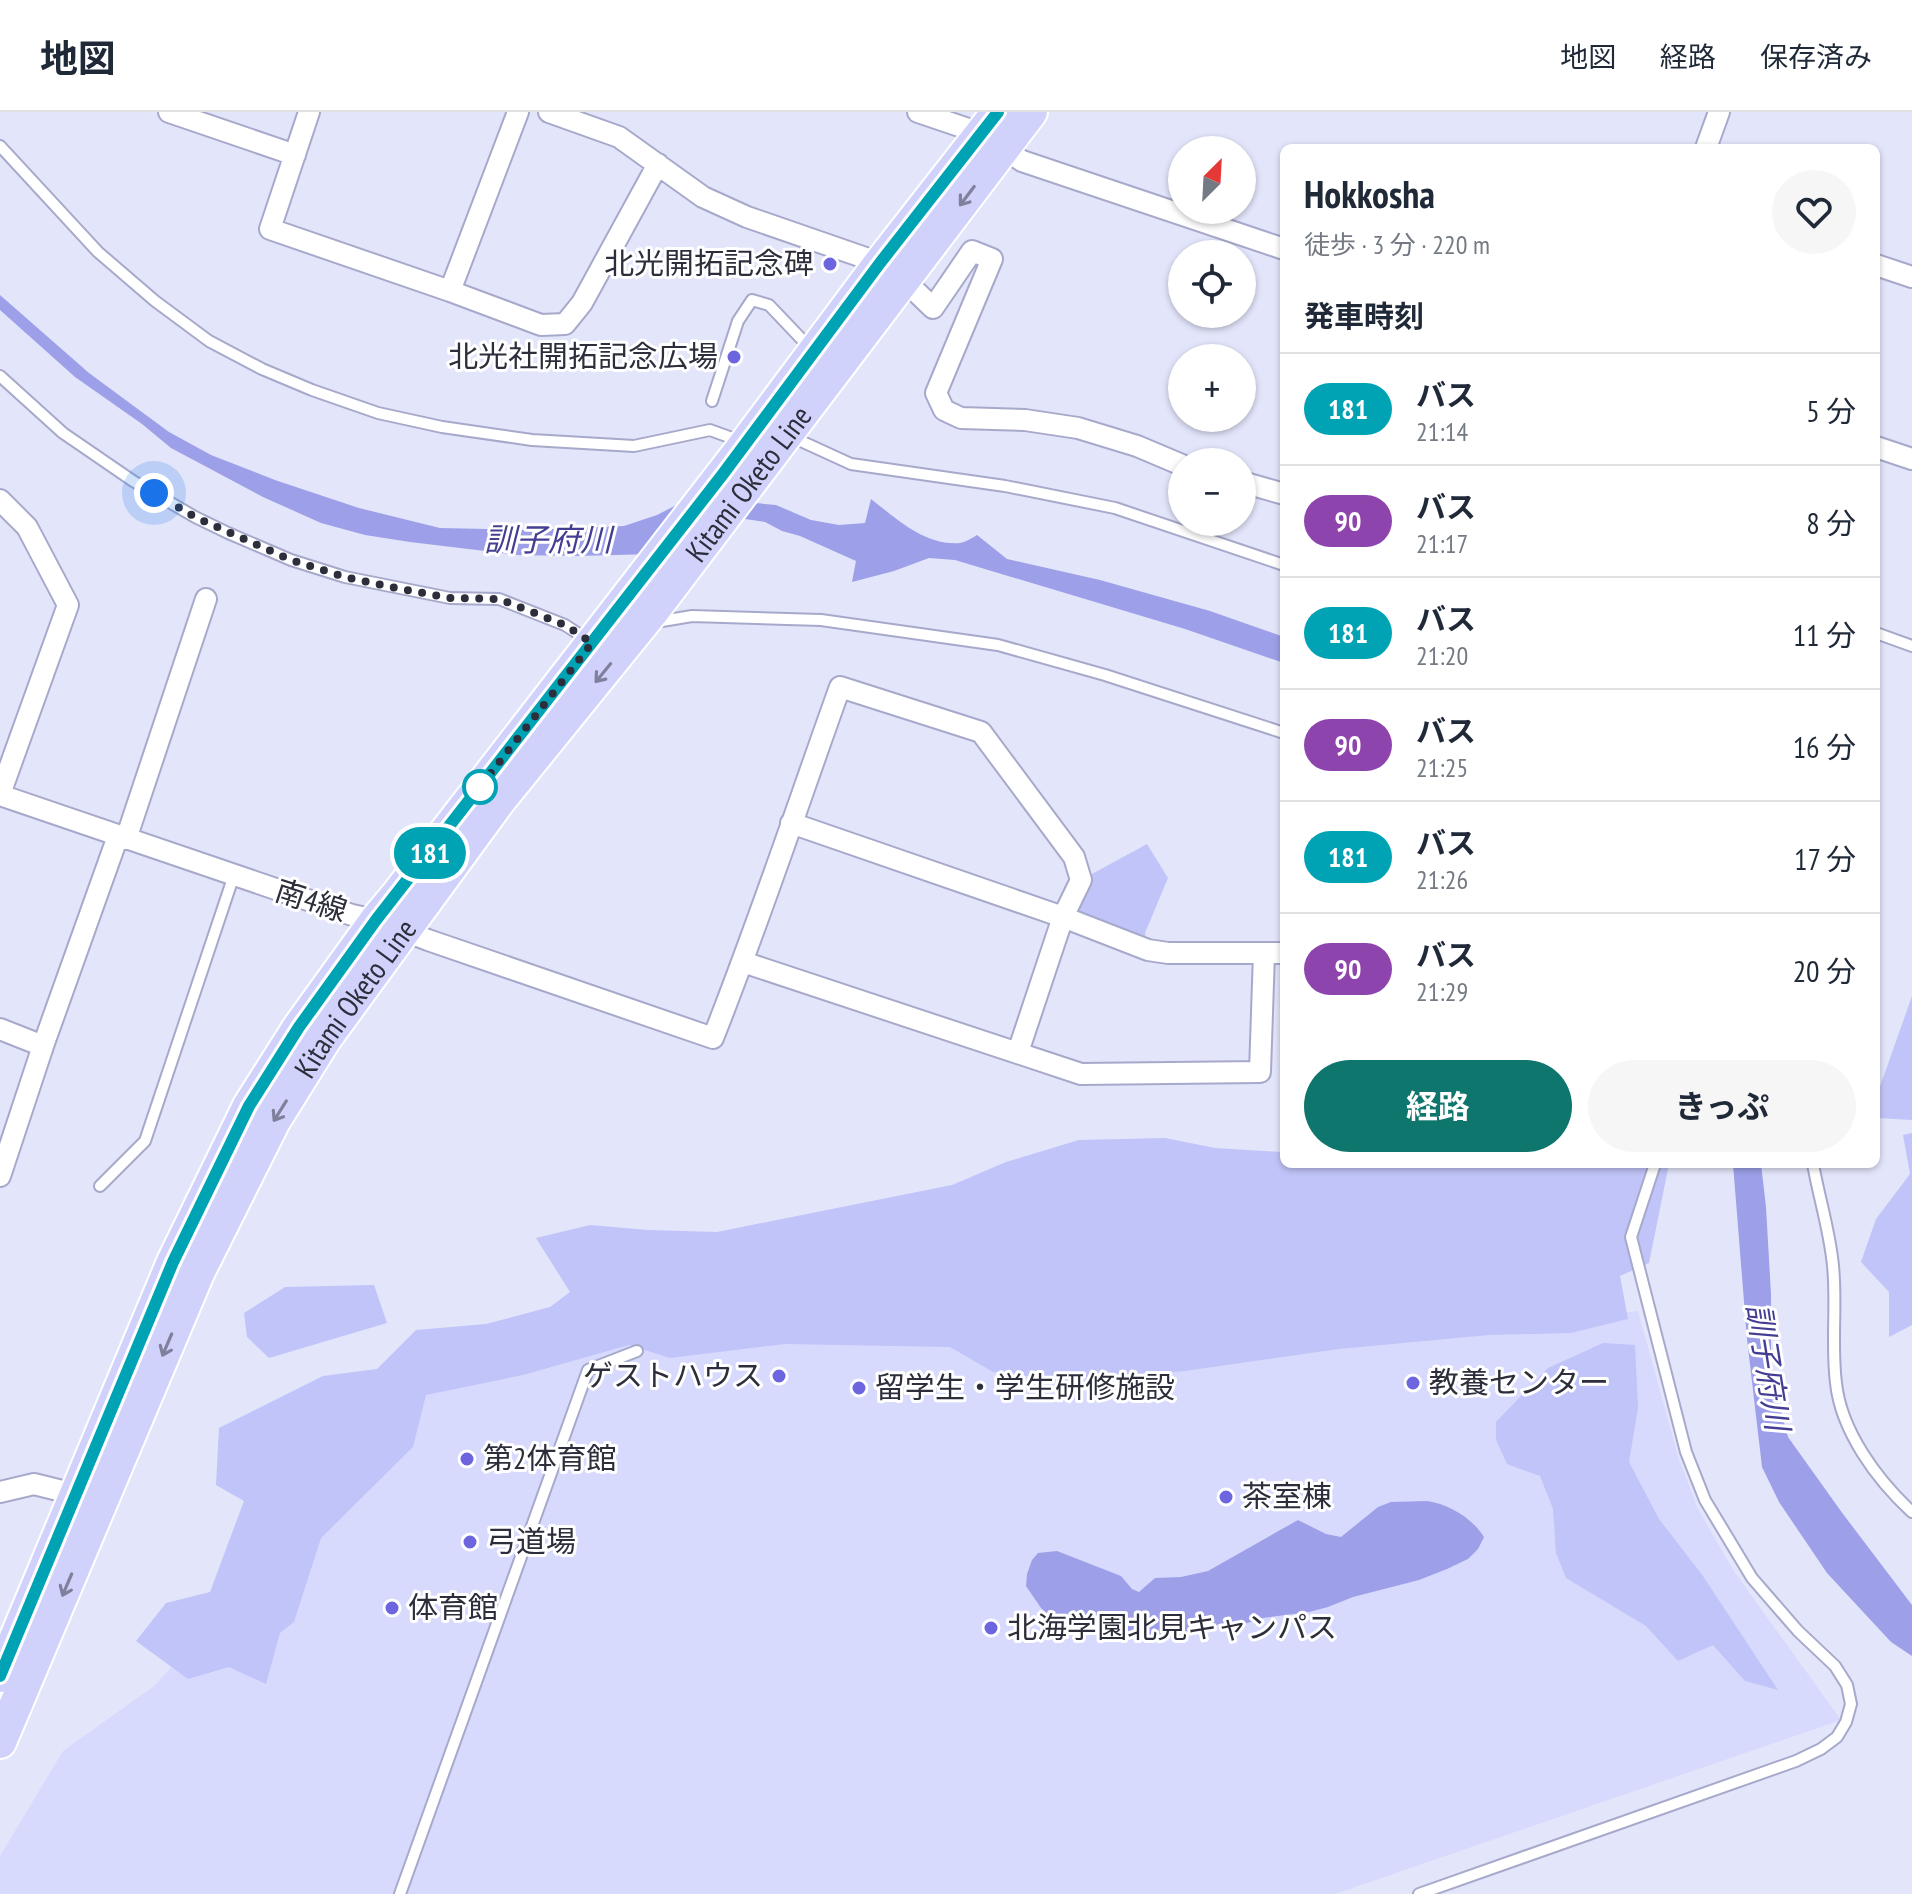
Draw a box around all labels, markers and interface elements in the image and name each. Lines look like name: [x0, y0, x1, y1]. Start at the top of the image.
text: 地図: [40, 33, 116, 82]
text: 地図: [1560, 38, 1616, 75]
text: 経路: [1660, 38, 1716, 75]
text: 保存済み: [1760, 38, 1872, 75]
north arrow: [1168, 136, 1256, 224]
map controls: [1168, 136, 1256, 536]
text: Hokkosha: [1304, 169, 1435, 218]
button: heart: [1772, 170, 1856, 254]
one-way arrow: [959, 185, 975, 207]
text: 徒歩 · 3 分 · 220 m: [1304, 228, 1490, 261]
button: locate: [1168, 240, 1256, 328]
place label: 北光開拓記念碑: [604, 243, 814, 282]
marker: 北光開拓記念碑: [821, 255, 839, 273]
text: 発車時刻: [1304, 296, 1424, 335]
place label: 北光社開拓記念広場: [448, 336, 718, 375]
button: +: [1168, 344, 1256, 432]
marker: 北光社開拓記念広場: [725, 348, 743, 366]
text: バス: [1416, 375, 1476, 414]
text: 181: [1328, 390, 1368, 427]
text: 5 分: [1806, 391, 1856, 430]
street label: Kitami Oketo Line: [676, 397, 819, 569]
text: 21:14: [1416, 415, 1468, 448]
button: −: [1168, 448, 1256, 536]
your location: [134, 473, 174, 513]
text: バス: [1416, 487, 1476, 526]
text: 90: [1335, 502, 1361, 539]
text: 8 分: [1806, 503, 1856, 542]
water label: 訓子府川: [484, 518, 615, 560]
text: 21:17: [1416, 527, 1468, 560]
text: バス: [1416, 599, 1476, 638]
text: 181: [1328, 614, 1368, 651]
text: 11 分: [1793, 615, 1856, 654]
text: 21:20: [1416, 639, 1468, 672]
one-way arrow: [594, 662, 612, 683]
text: バス: [1416, 711, 1476, 750]
text: 90: [1335, 726, 1361, 763]
text: 16 分: [1793, 727, 1856, 766]
text: 21:25: [1416, 751, 1468, 784]
unlabelled marker: [463, 770, 497, 804]
text: バス: [1416, 823, 1476, 862]
line badge: 181: [384, 827, 476, 879]
text: 181: [410, 834, 450, 871]
text: 181: [1328, 838, 1368, 875]
text: 17 分: [1794, 839, 1856, 878]
text: 21:26: [1416, 863, 1468, 896]
street label: 南4線: [270, 870, 352, 929]
street label: Kitami Oketo Line: [285, 911, 424, 1085]
text: バス: [1416, 935, 1476, 974]
text: 90: [1335, 950, 1361, 987]
text: 20 分: [1793, 951, 1856, 990]
text: 21:29: [1416, 975, 1468, 1008]
button: 経路: [1304, 1060, 1572, 1152]
button: きっぷ: [1588, 1060, 1856, 1152]
one-way arrow: [272, 1099, 288, 1122]
water label: 訓子府川: [1738, 1300, 1800, 1436]
one-way arrow: [159, 1332, 174, 1357]
place label: ゲストハウス: [583, 1355, 763, 1394]
place label: 教養センター: [1429, 1362, 1609, 1401]
marker: ゲストハウス: [770, 1367, 788, 1385]
place label: 留学生・学生研修施設: [875, 1367, 1175, 1406]
marker: 教養センター: [1404, 1374, 1422, 1392]
marker: 留学生・学生研修施設: [850, 1379, 868, 1397]
place label: 第2体育館: [483, 1438, 617, 1477]
marker: 第2体育館: [458, 1450, 476, 1468]
place label: 茶室棟: [1242, 1476, 1332, 1515]
marker: 茶室棟: [1217, 1488, 1235, 1506]
place label: 弓道場: [486, 1521, 576, 1560]
marker: 弓道場: [461, 1533, 479, 1551]
one-way arrow: [58, 1572, 73, 1597]
place label: 体育館: [408, 1587, 498, 1626]
marker: 体育館: [383, 1599, 401, 1617]
place label: 北海学園北見キャンパス: [1007, 1607, 1337, 1646]
marker: 北海学園北見キャンパス: [982, 1619, 1000, 1637]

